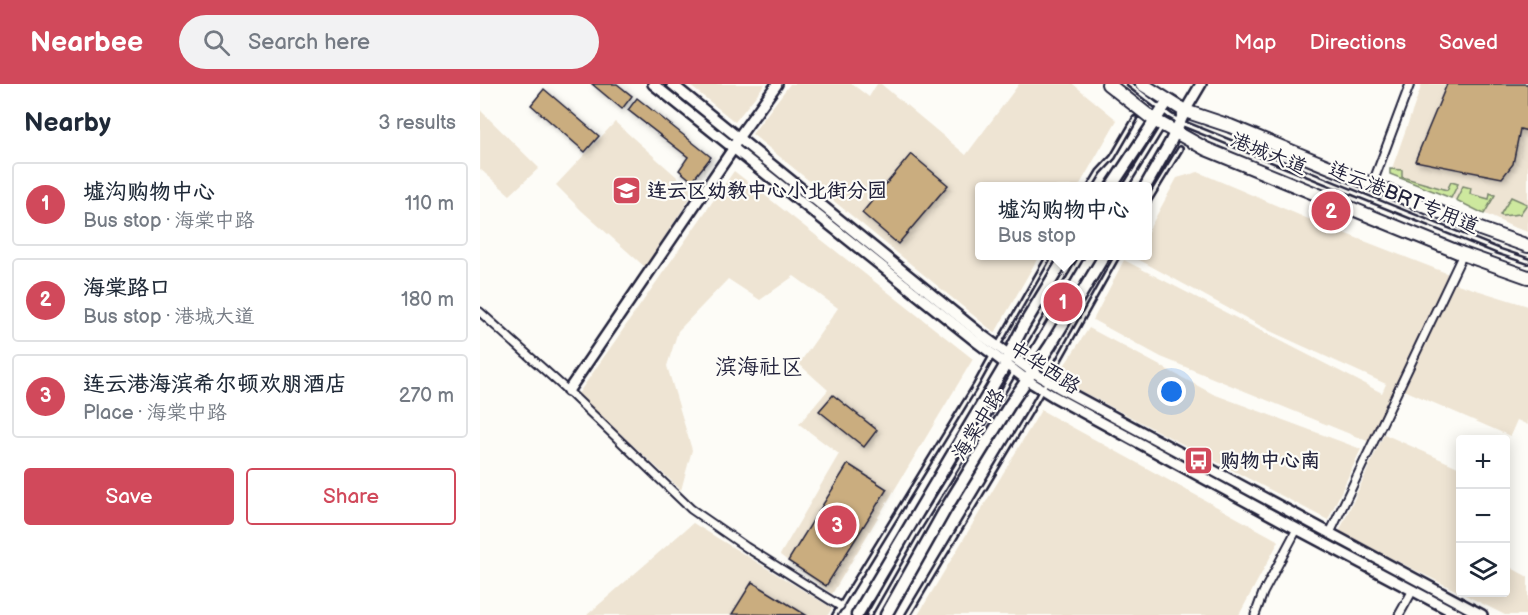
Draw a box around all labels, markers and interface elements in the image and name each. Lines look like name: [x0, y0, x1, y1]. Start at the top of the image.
search box: [179, 15, 599, 69]
text: Nearbee: [30, 26, 143, 59]
icon: search: [200, 26, 233, 59]
text: Search here: [248, 29, 370, 56]
text: Map: [1234, 30, 1277, 55]
text: Directions: [1310, 30, 1406, 55]
text: Saved: [1439, 30, 1498, 55]
text: Nearby: [24, 108, 111, 139]
text: 3 results: [378, 111, 456, 135]
street label: 港城大道: [1227, 128, 1310, 180]
street label: 连云港BRT专用道: [1325, 157, 1482, 239]
school or university icon: 连云区幼教中心小北街分园: [610, 174, 642, 206]
text: 墟沟购物中心: [83, 179, 215, 206]
place label: 连云区幼教中心小北街分园: [647, 179, 887, 203]
popup: [975, 182, 1152, 260]
pin: 2: [1312, 188, 1350, 234]
text: 1: [41, 192, 50, 216]
text: 110 m: [405, 192, 454, 216]
text: 墟沟购物中心: [997, 197, 1130, 224]
text: Bus stop · 海棠中路: [83, 209, 255, 233]
text: Bus stop: [997, 224, 1076, 248]
text: 海棠路口: [83, 275, 171, 302]
pin: 1: [1044, 280, 1082, 324]
text: 2: [40, 288, 51, 312]
text: 180 m: [401, 288, 454, 312]
text: Bus stop · 港城大道: [83, 305, 255, 329]
street label: 中华西路: [1004, 336, 1085, 400]
district label: 滨海社区: [715, 354, 803, 381]
text: 连云港海滨希尔顿欢朋酒店: [83, 371, 347, 398]
your location: [1157, 377, 1186, 406]
street label: 海棠中路: [947, 383, 1011, 465]
text: 3: [40, 384, 51, 408]
text: 270 m: [399, 384, 454, 408]
text: Place · 海棠中路: [83, 401, 227, 425]
map controls: [1456, 435, 1510, 597]
button: +: [1456, 435, 1510, 489]
bus stop icon: 购物中心南: [1183, 444, 1215, 476]
place label: 购物中心南: [1220, 449, 1320, 473]
button: Save: [24, 468, 234, 525]
button: Share: [246, 468, 456, 525]
button: −: [1456, 489, 1510, 543]
pin: 3: [818, 502, 856, 548]
button: layers: [1456, 543, 1510, 597]

